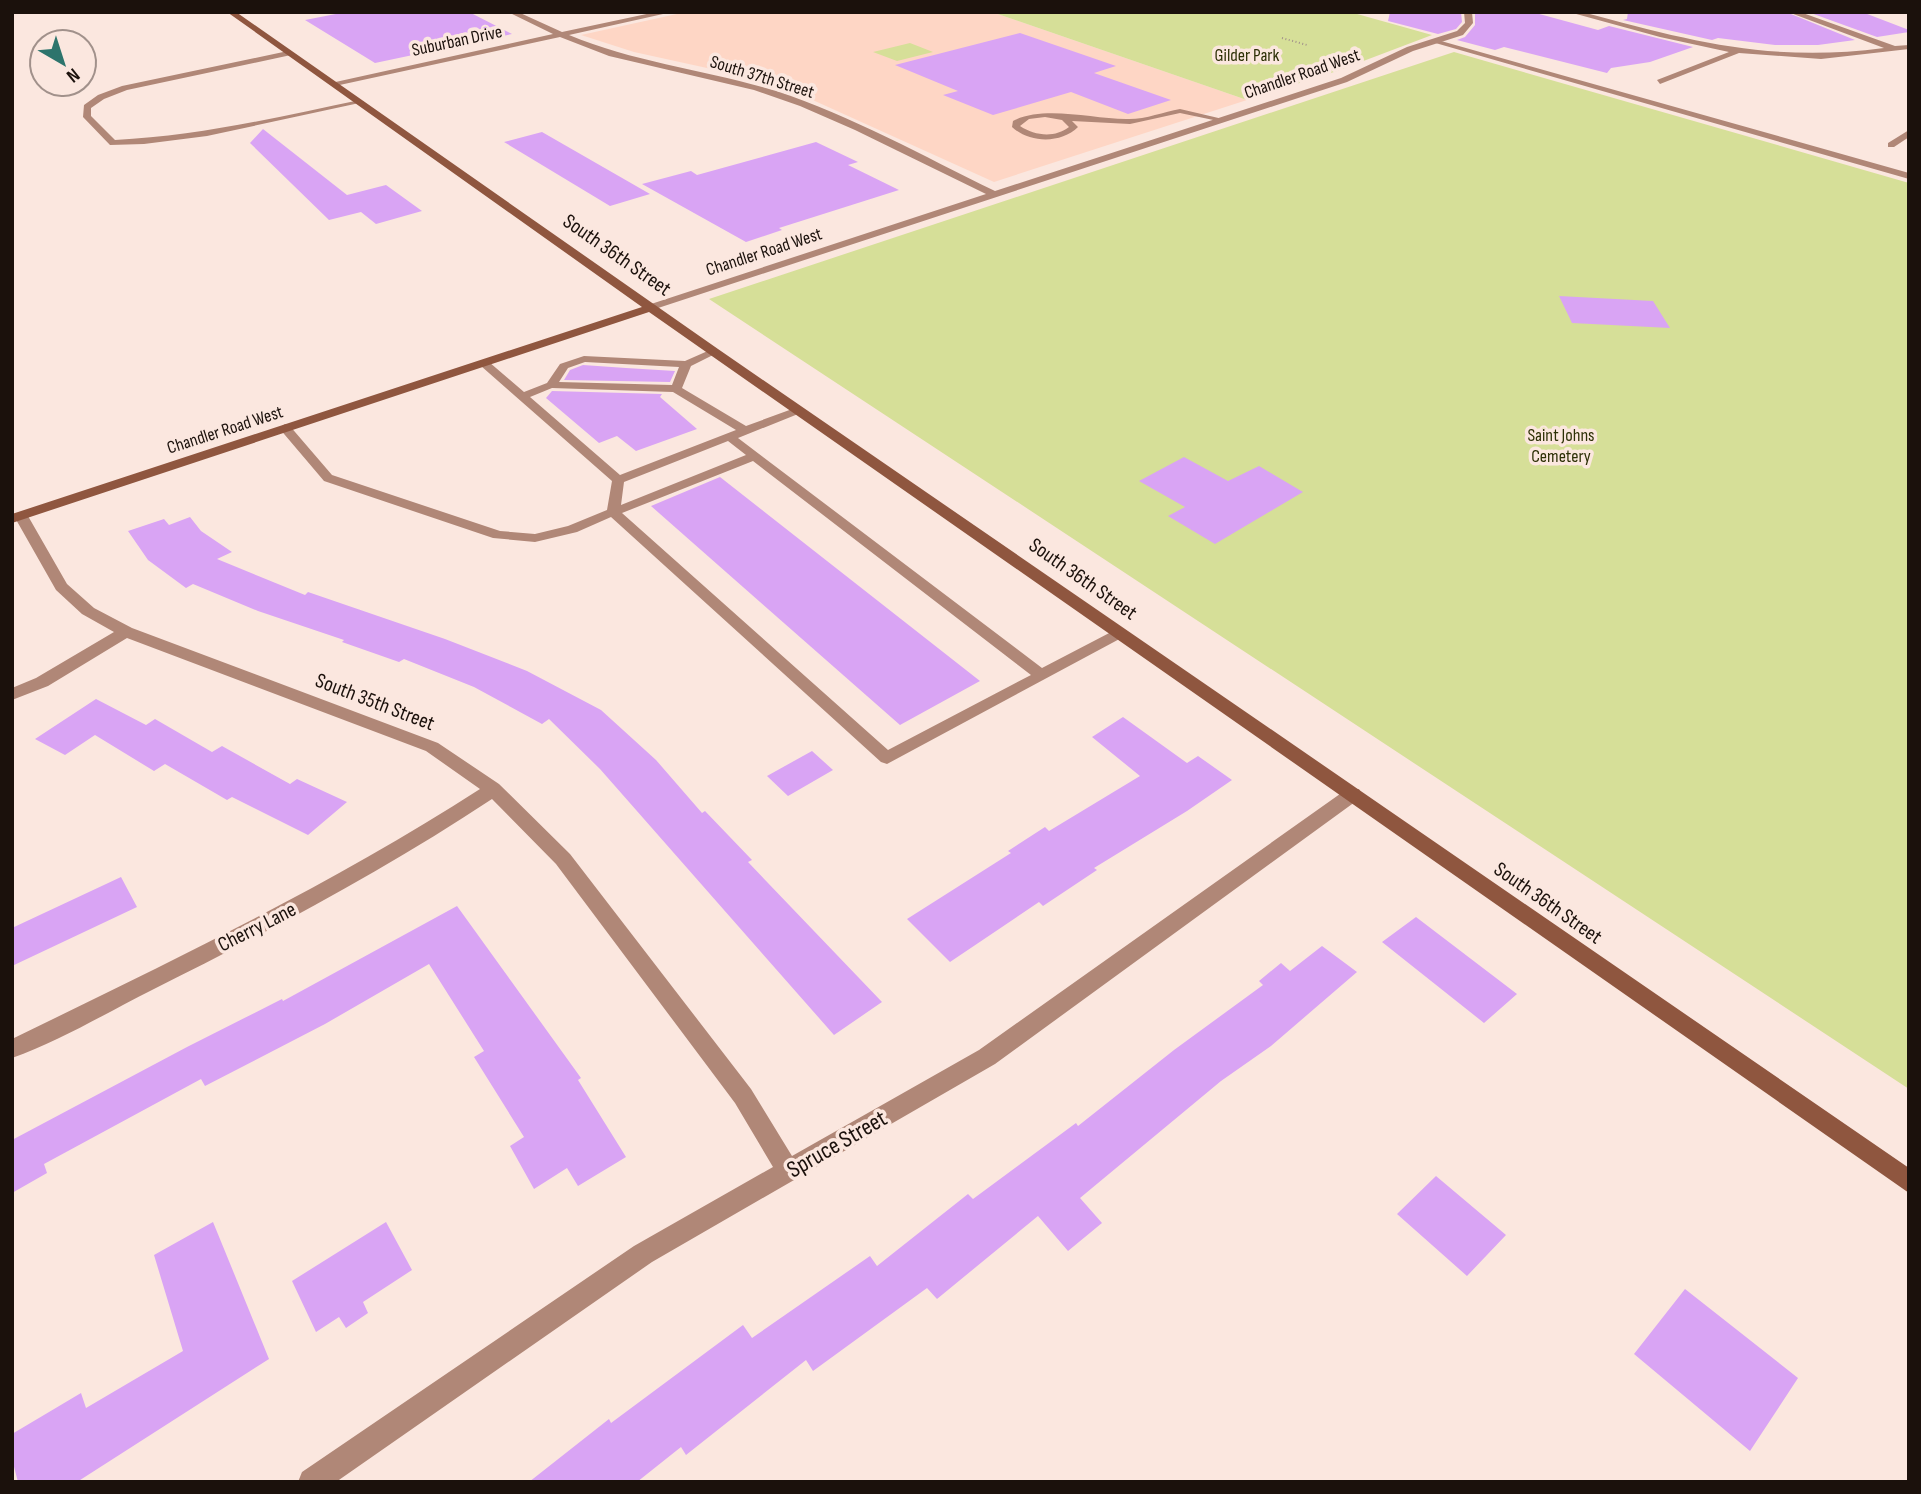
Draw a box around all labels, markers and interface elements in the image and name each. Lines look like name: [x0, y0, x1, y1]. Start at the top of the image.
street label: Suburban Drive: [410, 21, 504, 61]
north arrow: [28, 28, 98, 98]
street label: Chandler Road West: [1242, 44, 1363, 104]
park label: Gilder Park: [1215, 45, 1280, 66]
street label: South 37th Street: [707, 51, 817, 103]
text: N: [62, 63, 84, 87]
street label: South 36th Street: [558, 209, 676, 301]
street label: Chandler Road West: [703, 223, 825, 281]
street label: Chandler Road West: [164, 401, 286, 459]
park label: Saint Johns Cemetery: [1527, 425, 1595, 467]
street label: South 36th Street: [1024, 533, 1142, 625]
street label: South 35th Street: [312, 668, 438, 736]
street label: South 36th Street: [1489, 857, 1607, 949]
street label: Cherry Lane: [214, 897, 300, 957]
street label: Spruce Street: [782, 1104, 892, 1184]

